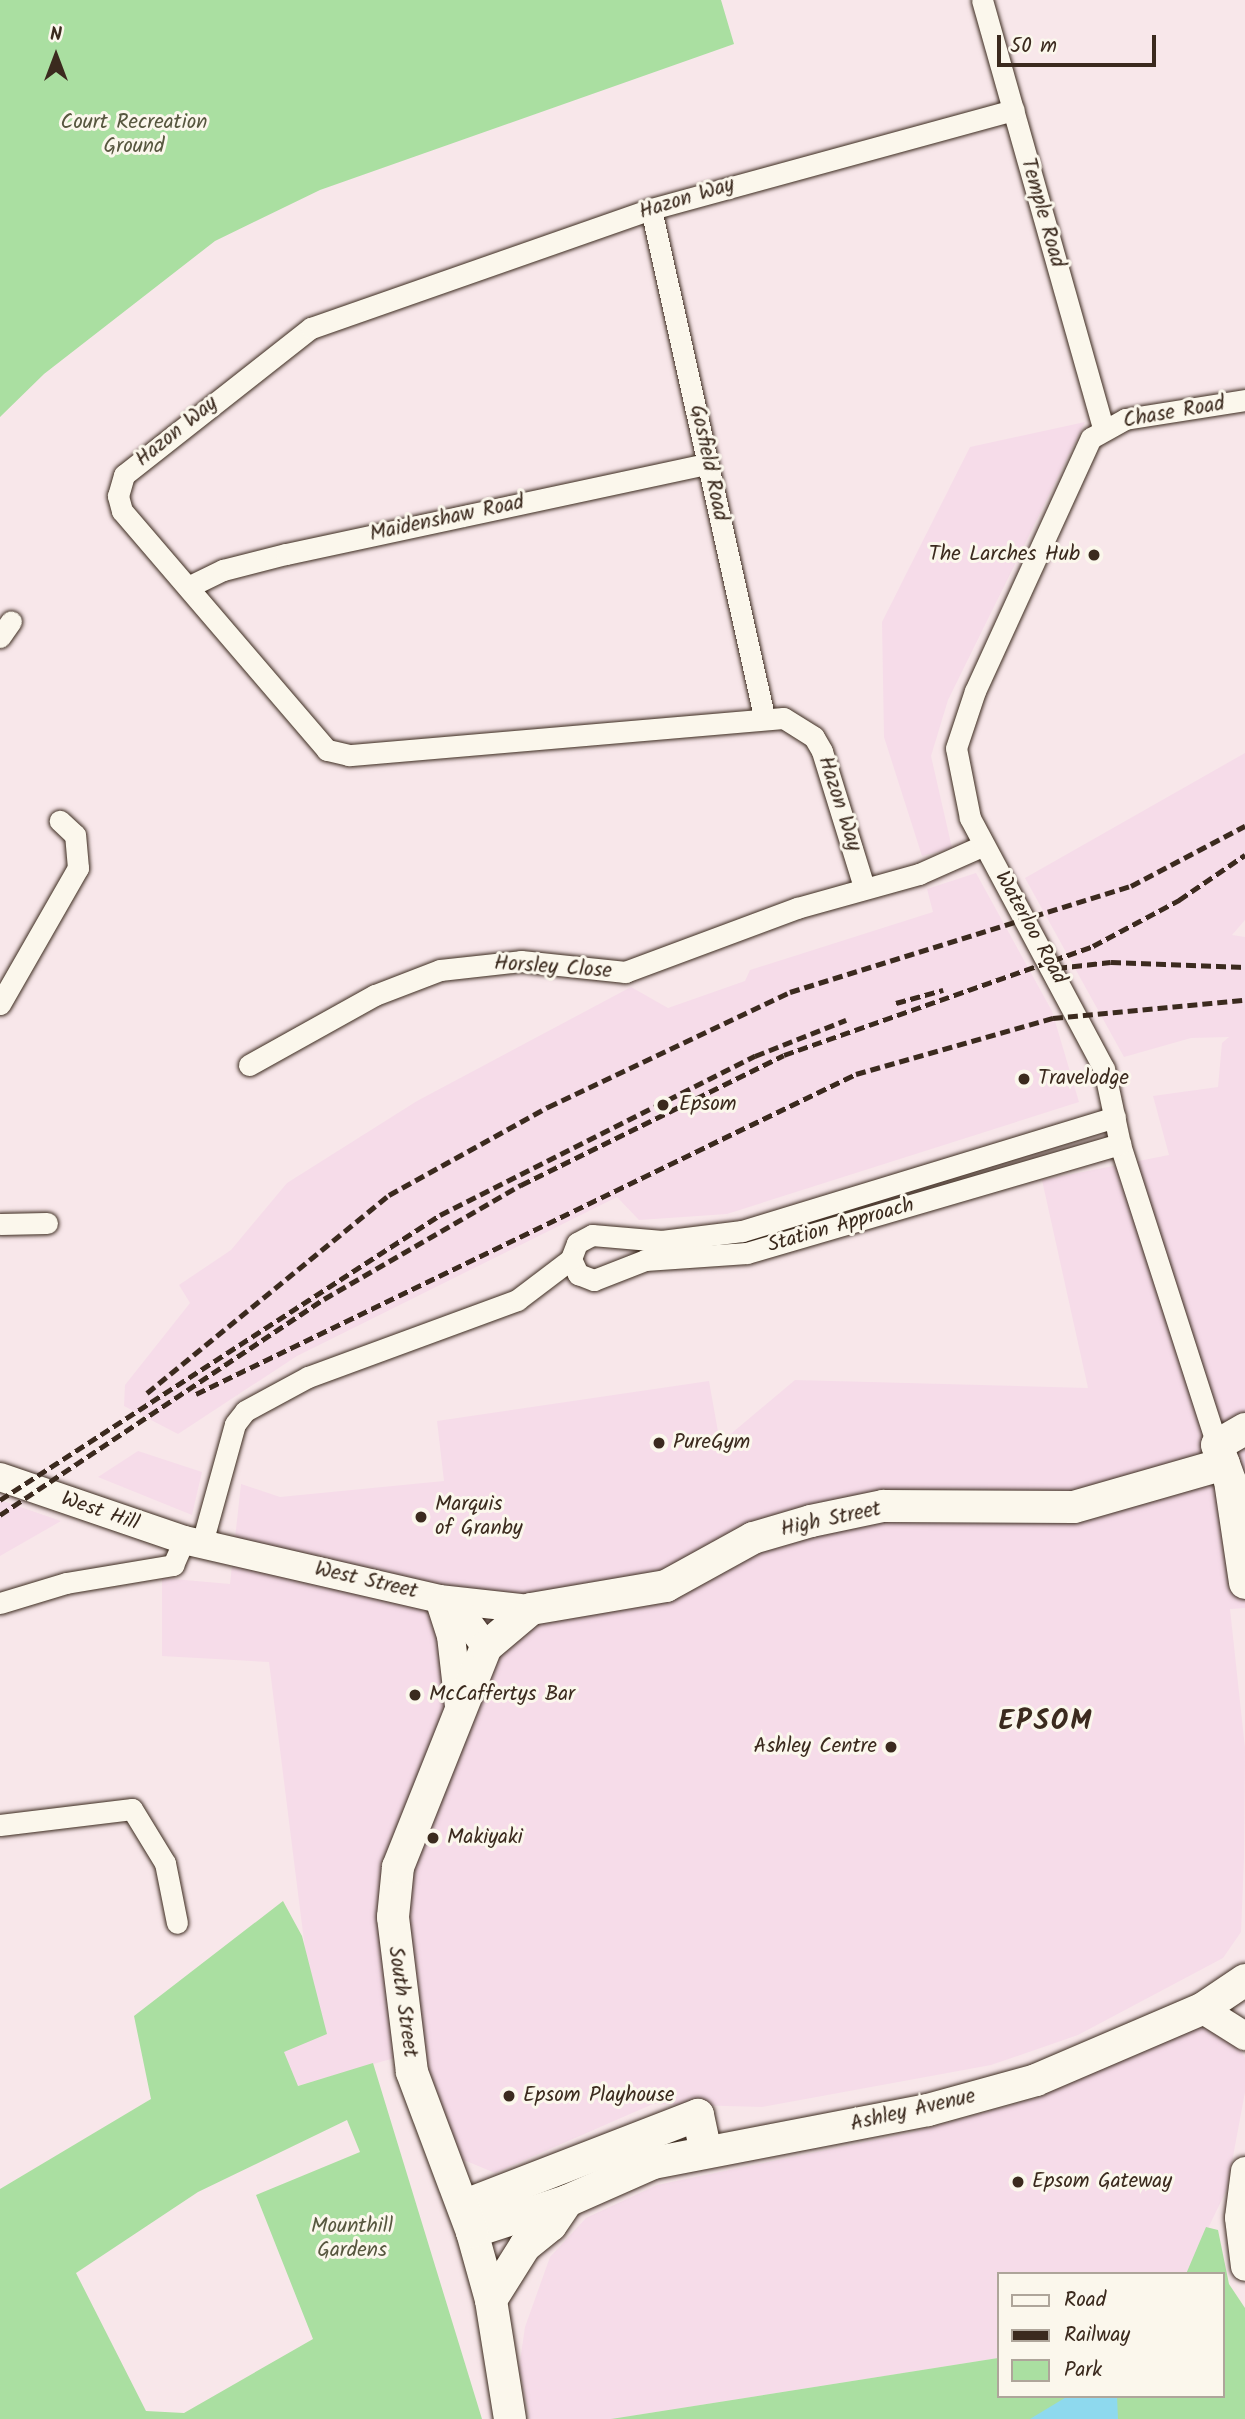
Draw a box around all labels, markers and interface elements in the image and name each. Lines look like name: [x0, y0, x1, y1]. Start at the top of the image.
text: N: [50, 20, 62, 50]
north arrow: [21, 21, 91, 91]
scale bar: [1000, 21, 1159, 65]
text: 50 m: [1010, 30, 1057, 63]
park label: Court Recreation Ground: [61, 110, 207, 160]
street label: Temple Road: [1014, 155, 1070, 271]
street label: Hazon Way: [636, 173, 738, 225]
street label: Hazon Way: [131, 391, 223, 473]
street label: Chase Road: [1121, 392, 1227, 434]
street label: Gosfield Road: [683, 403, 733, 523]
street label: Maidenshaw Road: [367, 490, 527, 548]
place label: The Larches Hub: [929, 542, 1080, 568]
marker: The Larches Hub: [1086, 547, 1102, 563]
street label: Hazon Way: [812, 753, 866, 855]
street label: Waterloo Road: [989, 867, 1071, 989]
street label: Horsley Close: [493, 951, 613, 985]
place label: Travelodge: [1038, 1066, 1129, 1092]
marker: Travelodge: [1016, 1071, 1032, 1087]
place label: Epsom: [679, 1092, 736, 1118]
marker: Epsom: [653, 1095, 673, 1115]
street label: Station Approach: [765, 1193, 917, 1259]
place label: PureGym: [673, 1430, 750, 1456]
marker: PureGym: [651, 1435, 667, 1451]
street label: West Hill: [58, 1487, 142, 1537]
place label: Marquis of Granby: [435, 1492, 523, 1542]
street label: High Street: [779, 1497, 883, 1543]
marker: Marquis of Granby: [413, 1509, 429, 1525]
street label: West Street: [312, 1557, 420, 1605]
place label: McCaffertys Bar: [429, 1682, 575, 1708]
marker: McCaffertys Bar: [407, 1687, 423, 1703]
district label: EPSOM: [999, 1705, 1093, 1739]
place label: Ashley Centre: [753, 1734, 877, 1760]
marker: Ashley Centre: [883, 1739, 899, 1755]
place label: Makiyaki: [447, 1825, 523, 1851]
marker: Makiyaki: [425, 1830, 441, 1846]
street label: South Street: [382, 1945, 422, 2059]
place label: Epsom Playhouse: [523, 2083, 674, 2109]
street label: Ashley Avenue: [848, 2084, 978, 2138]
marker: Epsom Playhouse: [501, 2088, 517, 2104]
place label: Epsom Gateway: [1032, 2169, 1172, 2195]
marker: Epsom Gateway: [1010, 2174, 1026, 2190]
park label: Mounthill Gardens: [311, 2214, 393, 2264]
legend: [996, 2272, 1224, 2398]
text: Road: [1064, 2284, 1106, 2317]
text: Railway: [1064, 2319, 1130, 2352]
text: Park: [1064, 2354, 1102, 2387]

